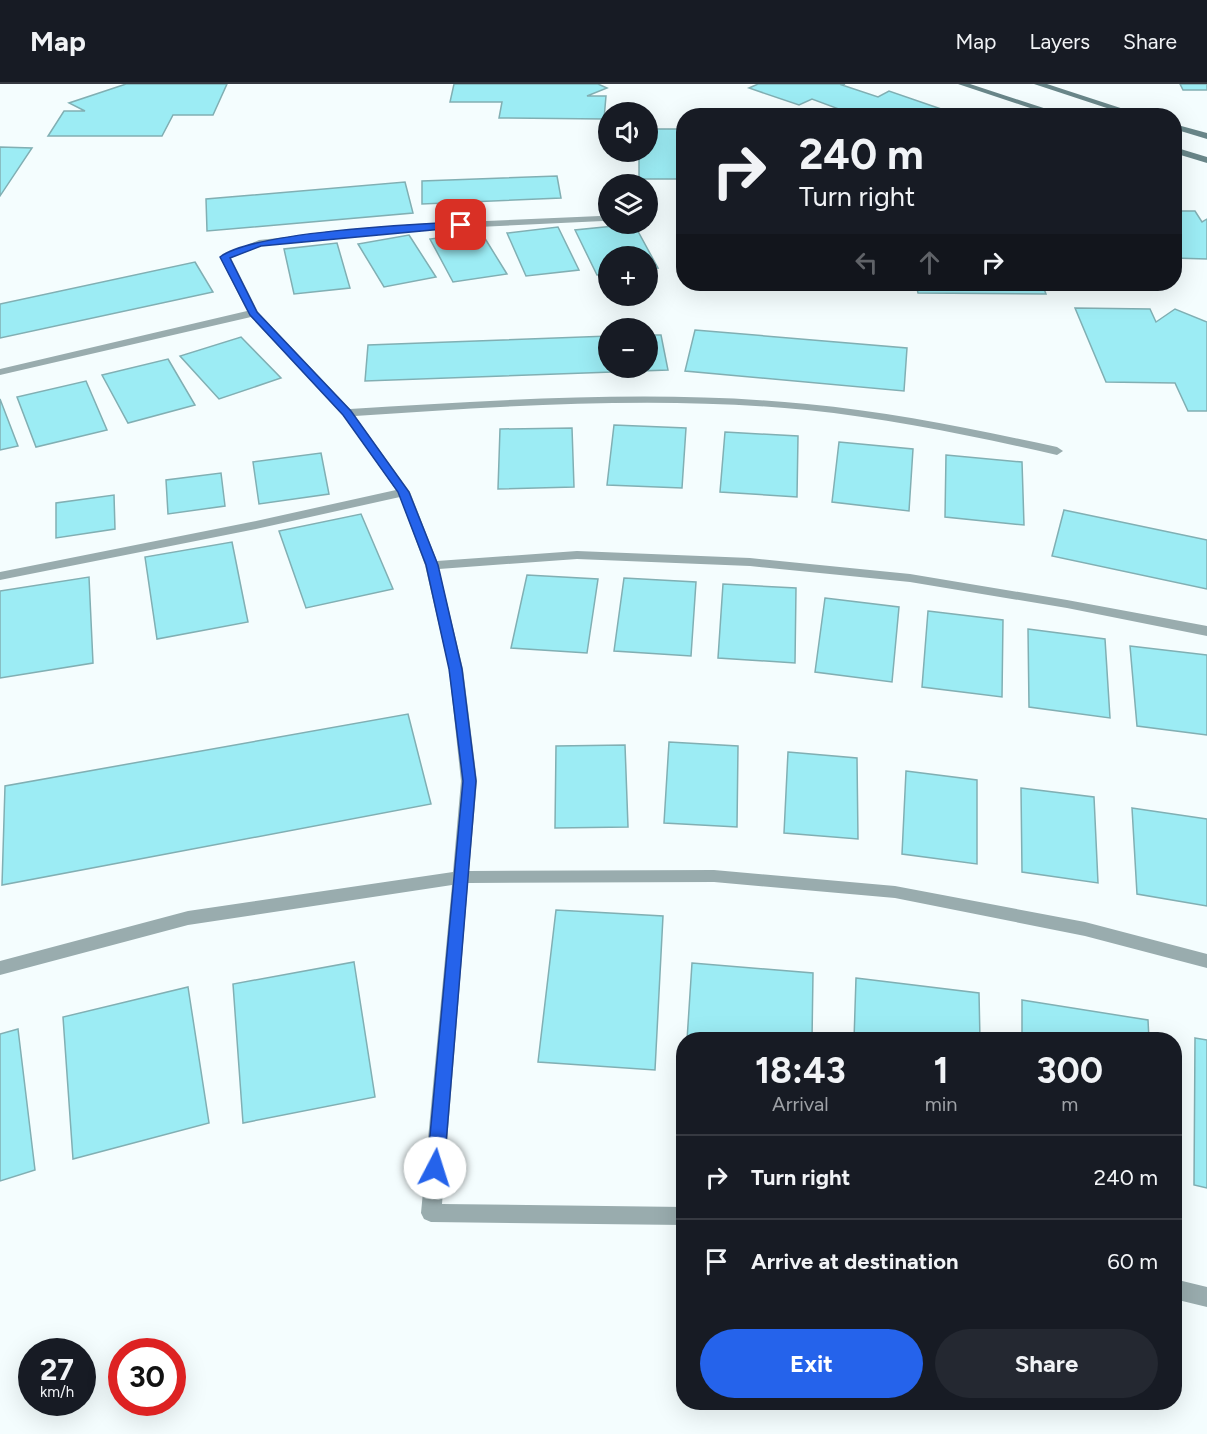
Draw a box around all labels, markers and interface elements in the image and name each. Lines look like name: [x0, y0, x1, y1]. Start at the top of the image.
text: Map: [30, 24, 86, 58]
text: Map: [956, 29, 996, 54]
text: Layers: [1029, 29, 1090, 54]
text: Share: [1123, 29, 1177, 54]
map controls: [598, 102, 658, 378]
button: sound: [598, 102, 658, 162]
text: 240 m: [799, 129, 924, 180]
icon: right: [700, 132, 778, 210]
button: layers: [598, 174, 658, 234]
text: Turn right: [799, 180, 915, 213]
pin: [435, 199, 486, 250]
icon: arrive: [444, 208, 477, 241]
button: +: [598, 246, 658, 306]
icon: left: [850, 246, 883, 279]
icon: ahead: [913, 246, 946, 279]
icon: right: [976, 246, 1009, 279]
button: −: [598, 318, 658, 378]
text: 18:43: [755, 1049, 846, 1092]
text: 1: [933, 1049, 949, 1092]
text: 300: [1036, 1049, 1103, 1092]
text: Arrival: [772, 1092, 829, 1116]
text: min: [925, 1092, 957, 1116]
text: m: [1061, 1092, 1078, 1116]
position arrow: [403, 1136, 467, 1200]
icon: right: [700, 1161, 733, 1194]
text: Turn right: [751, 1164, 850, 1191]
text: 240 m: [1094, 1164, 1158, 1191]
icon: arrive: [700, 1245, 733, 1278]
text: Arrive at destination: [751, 1248, 959, 1275]
text: 60 m: [1107, 1248, 1158, 1275]
button: Exit: [700, 1329, 923, 1398]
button: Share: [935, 1329, 1158, 1398]
speed limit sign: 30: [108, 1338, 186, 1416]
text: 27: [40, 1351, 74, 1388]
text: km/h: [40, 1383, 74, 1401]

